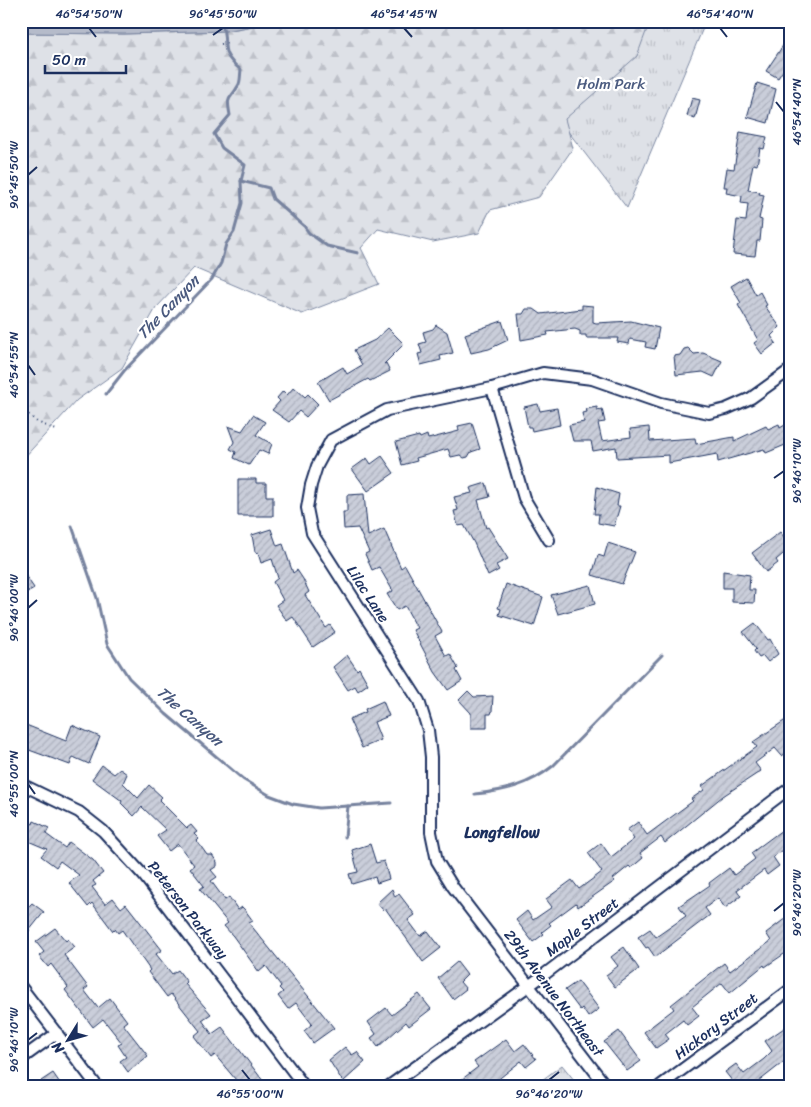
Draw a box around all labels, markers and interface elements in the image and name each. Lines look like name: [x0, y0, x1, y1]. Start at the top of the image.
text: 46°54'50"N: [56, 3, 123, 25]
text: 96°45'50"W: [189, 3, 258, 25]
text: 46°54'45"N: [371, 3, 438, 25]
text: 46°54'40"N: [686, 3, 754, 25]
scale bar: [45, 42, 126, 74]
text: 50 m: [52, 47, 87, 73]
park label: Holm Park: [577, 71, 646, 97]
text: 46°54'40"N: [786, 78, 808, 146]
text: 96°45'50"W: [3, 140, 25, 209]
water label: The Canyon: [129, 266, 208, 346]
text: 46°54'55"N: [3, 331, 25, 398]
text: 96°46'10"W: [786, 438, 808, 504]
street label: Lilac Lane: [340, 560, 397, 628]
text: 96°46'00"W: [3, 574, 25, 642]
water label: The Canyon: [150, 678, 232, 755]
text: 46°55'00"N: [3, 750, 25, 818]
district label: Longfellow: [464, 818, 541, 847]
street label: Peterson Parkway: [141, 855, 235, 965]
text: 96°46'20"W: [786, 869, 808, 936]
street label: Maple Street: [540, 890, 625, 963]
street label: 29th Avenue Northeast: [497, 924, 611, 1063]
street label: Hickory Street: [668, 985, 764, 1066]
text: 96°46'10"W: [3, 1007, 25, 1073]
north arrow: [42, 1014, 92, 1064]
text: N: [45, 1036, 72, 1060]
text: 46°55'00"N: [216, 1083, 284, 1105]
text: 96°46'20"W: [516, 1083, 583, 1105]

